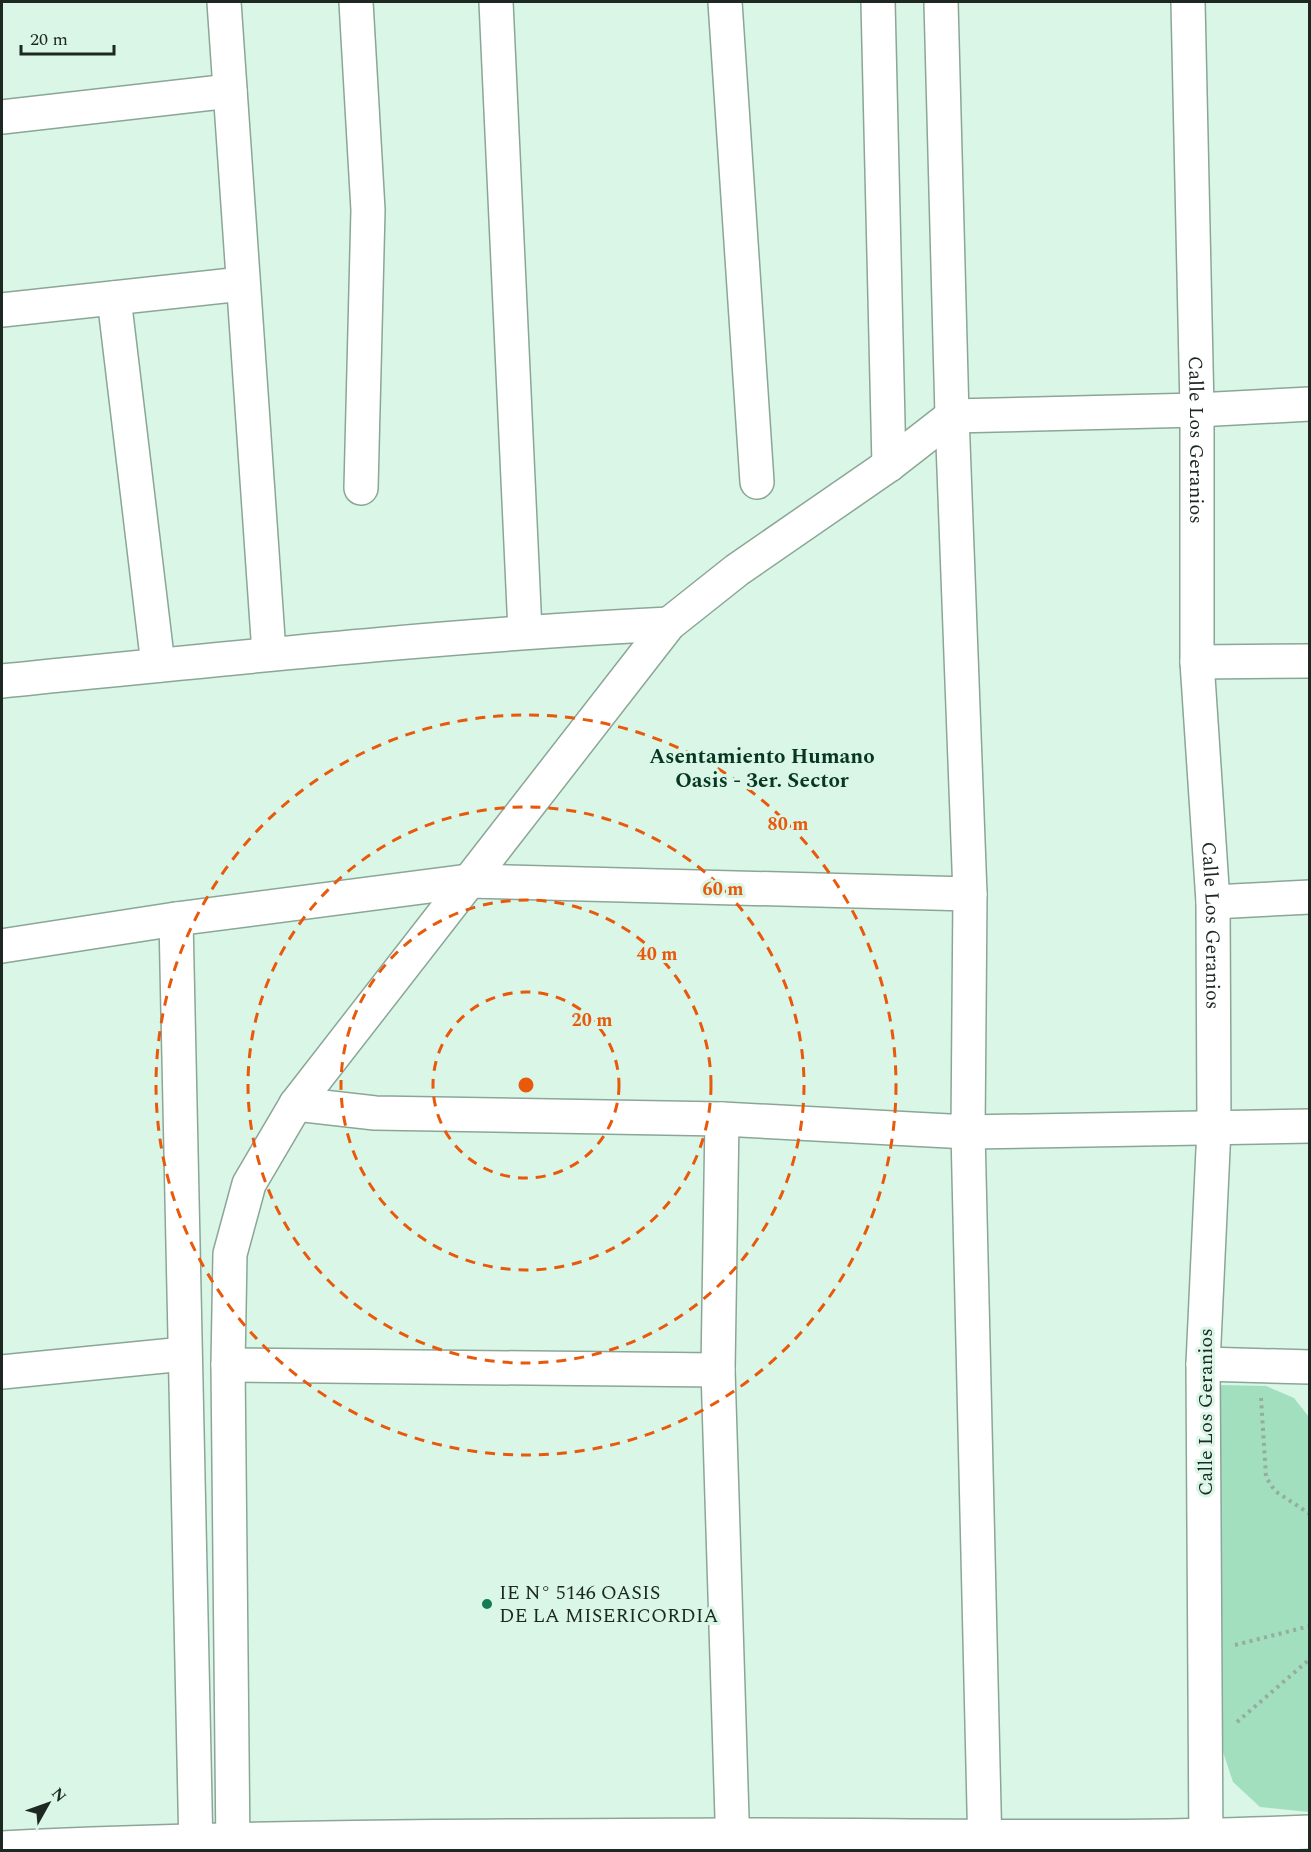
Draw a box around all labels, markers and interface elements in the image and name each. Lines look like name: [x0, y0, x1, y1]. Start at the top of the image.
scale bar: [21, 18, 114, 56]
text: 20 m: [30, 26, 68, 53]
street label: Calle Los Geranios: [1180, 356, 1211, 524]
district label: Asentamiento Humano Oasis - 3er. Sector: [649, 741, 875, 797]
text: 80 m: [768, 811, 808, 838]
street label: Calle Los Geranios: [1193, 841, 1227, 1009]
text: 60 m: [703, 876, 743, 903]
text: 40 m: [637, 941, 677, 968]
text: 20 m: [572, 1007, 612, 1034]
centre of rings: [516, 1075, 536, 1095]
street label: Calle Los Geranios: [1191, 1328, 1221, 1496]
place label: IE N° 5146 OASIS DE LA MISERICORDIA: [499, 1578, 719, 1631]
marker: IE N° 5146 OASIS DE LA MISERICORDIA: [480, 1597, 494, 1611]
north arrow: [18, 1774, 78, 1834]
text: N: [45, 1782, 72, 1808]

